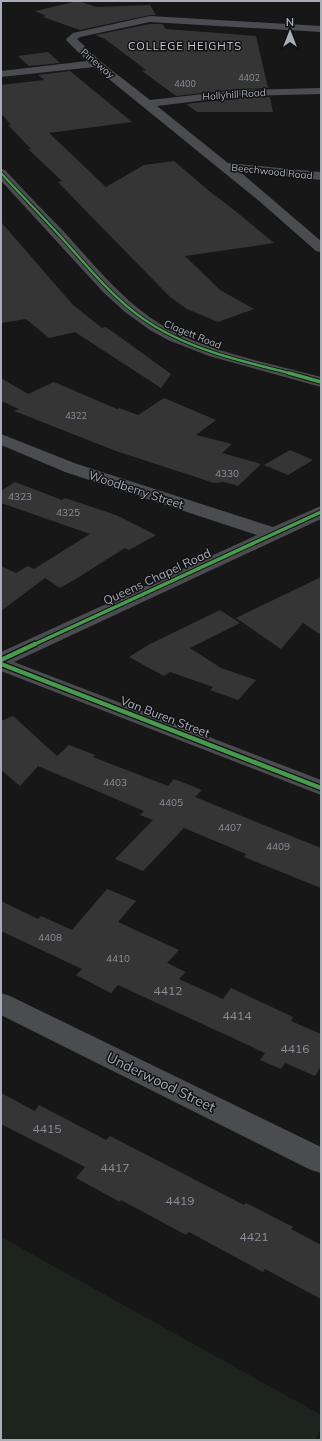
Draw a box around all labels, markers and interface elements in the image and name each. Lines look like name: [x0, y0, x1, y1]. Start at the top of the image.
north arrow: [270, 12, 310, 52]
text: N: [286, 15, 294, 29]
district label: COLLEGE HEIGHTS: [128, 39, 242, 53]
street label: Pineway: [78, 46, 118, 82]
house number: 4402: [238, 72, 260, 83]
house number: 4400: [174, 78, 196, 89]
street label: Hollyhill Road: [202, 86, 266, 103]
street label: Beechwood Road: [231, 161, 313, 182]
street label: Clagett Road: [162, 317, 223, 352]
house number: 4322: [65, 410, 87, 421]
street label: Woodberry Street: [87, 467, 186, 512]
house number: 4330: [215, 467, 239, 480]
house number: 4323: [8, 490, 32, 503]
house number: 4325: [56, 506, 80, 519]
street label: Queens Chapel Road: [101, 545, 213, 608]
street label: Van Buren Street: [118, 693, 212, 740]
house number: 4403: [103, 776, 127, 789]
house number: 4405: [159, 796, 183, 809]
house number: 4407: [218, 821, 242, 834]
house number: 4409: [266, 840, 290, 853]
house number: 4408: [38, 931, 62, 944]
house number: 4410: [106, 952, 130, 965]
house number: 4412: [154, 983, 182, 998]
house number: 4414: [223, 1008, 251, 1023]
house number: 4416: [281, 1041, 309, 1056]
street label: Underwood Street: [104, 1048, 218, 1116]
house number: 4415: [33, 1121, 61, 1136]
house number: 4417: [101, 1160, 129, 1175]
house number: 4419: [166, 1193, 194, 1208]
house number: 4421: [240, 1229, 268, 1244]

